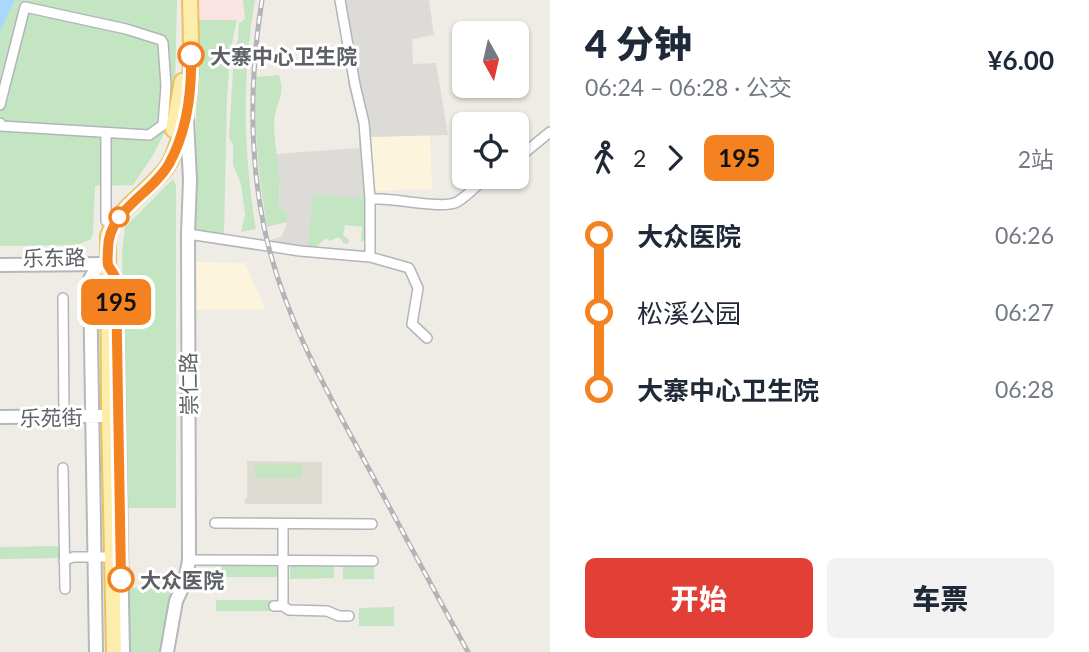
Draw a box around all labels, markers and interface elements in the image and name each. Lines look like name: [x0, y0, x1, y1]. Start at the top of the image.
text: 4 分钟: [585, 20, 692, 66]
north arrow: [452, 21, 528, 98]
map controls: [452, 21, 529, 189]
marker: 大寨中心卫生院: [178, 42, 204, 68]
place label: 大寨中心卫生院: [210, 43, 357, 68]
text: ¥6.00: [988, 44, 1054, 76]
text: 06:24 – 06:28 · 公交: [585, 73, 792, 101]
button: locate: [452, 112, 529, 189]
icon: walk: [585, 139, 623, 177]
icon: forward: [656, 139, 694, 177]
text: 195: [718, 143, 760, 172]
text: 2: [633, 144, 646, 172]
text: 2站: [1018, 145, 1054, 173]
unlabelled marker: [109, 207, 129, 227]
text: 大众医院: [637, 220, 741, 252]
text: 06:26: [995, 221, 1054, 249]
street label: 乐东路: [22, 244, 86, 270]
line badge: 195: [76, 279, 156, 325]
text: 195: [95, 287, 137, 316]
text: 松溪公园: [637, 297, 741, 329]
text: 06:27: [995, 298, 1054, 326]
street label: 崇仁路: [175, 352, 201, 416]
text: 大寨中心卫生院: [637, 374, 819, 406]
text: 06:28: [995, 375, 1054, 403]
street label: 乐苑街: [19, 404, 83, 430]
button: 开始: [585, 558, 813, 638]
button: 车票: [827, 558, 1054, 638]
marker: 大众医院: [108, 566, 134, 592]
place label: 大众医院: [140, 567, 224, 592]

